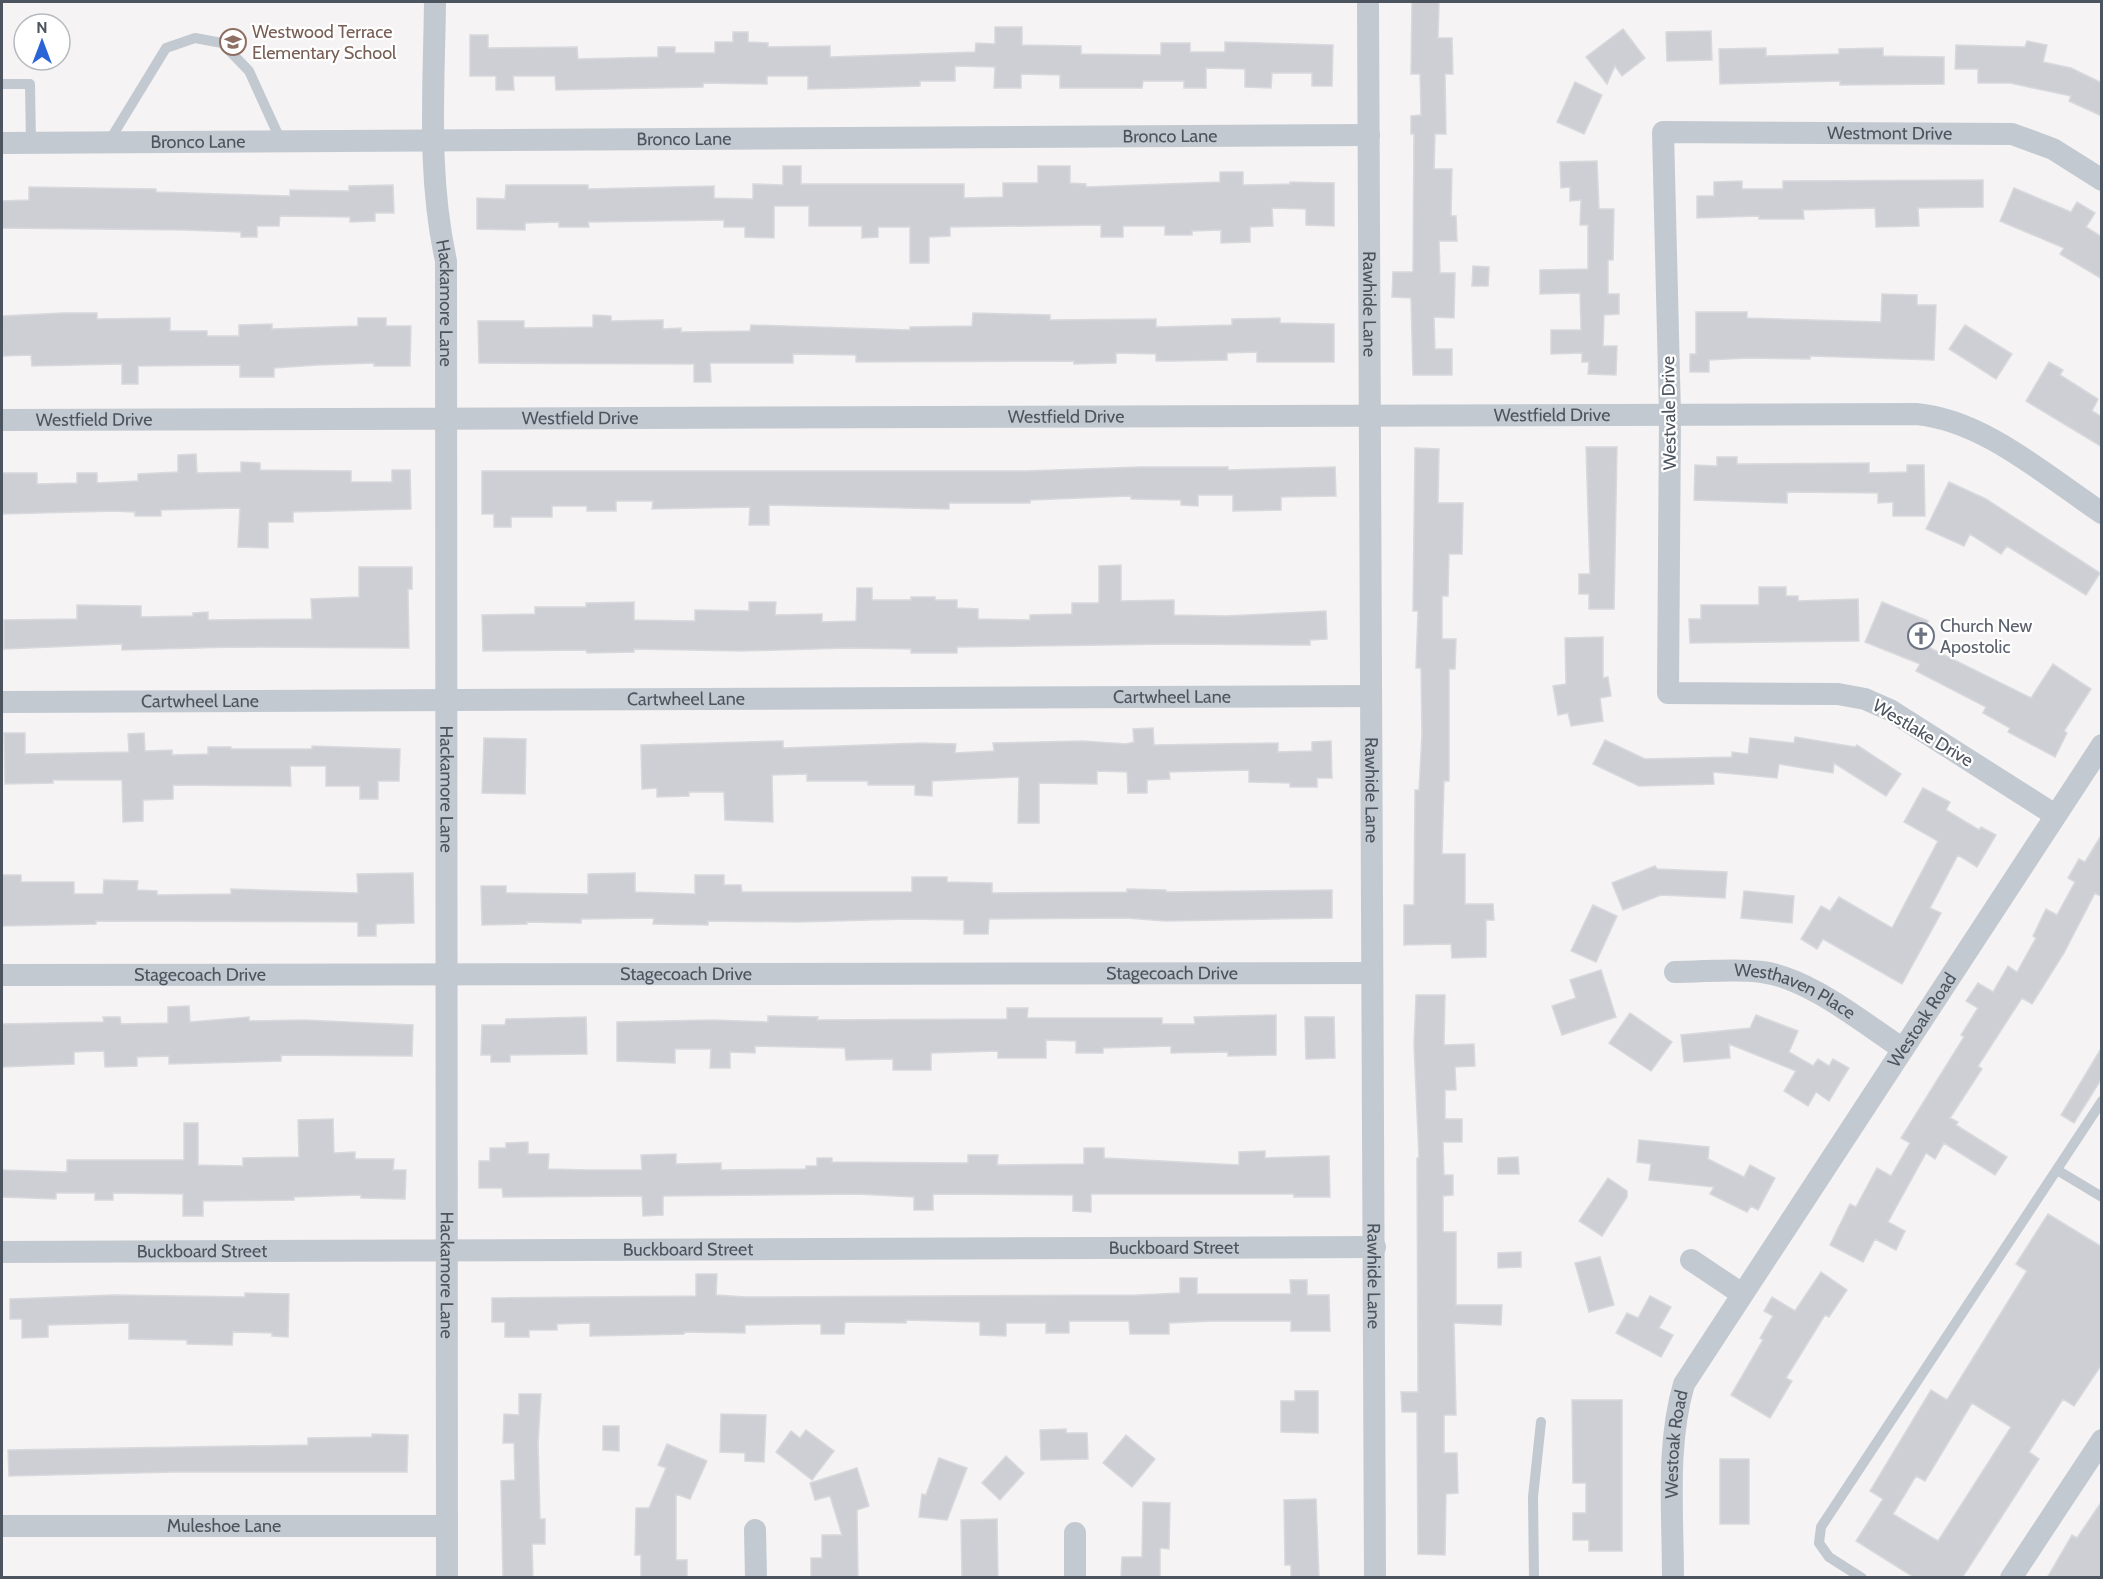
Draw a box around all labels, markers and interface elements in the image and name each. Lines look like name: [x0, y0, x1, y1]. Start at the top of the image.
north arrow: [12, 12, 72, 72]
text: N: [36, 18, 48, 37]
place label: Westwood Terrace Elementary School: [252, 21, 397, 64]
school or university icon: Westwood Terrace Elementary School: [218, 27, 248, 57]
street label: Westmont Drive: [1827, 122, 1952, 145]
street label: Bronco Lane: [1122, 125, 1218, 147]
street label: Bronco Lane: [636, 128, 732, 150]
street label: Bronco Lane: [150, 131, 246, 153]
street label: Hackamore Lane: [431, 238, 457, 367]
street label: Rawhide Lane: [1358, 251, 1381, 357]
street label: Westvale Drive: [1657, 356, 1681, 470]
street label: Westfield Drive: [1494, 404, 1610, 426]
street label: Westfield Drive: [1008, 405, 1124, 428]
street label: Westfield Drive: [522, 407, 638, 429]
street label: Westfield Drive: [36, 409, 152, 431]
place label: Church New Apostolic: [1940, 615, 2032, 658]
church icon: Church New Apostolic: [1906, 621, 1936, 651]
street label: Cartwheel Lane: [1113, 686, 1231, 708]
street label: Cartwheel Lane: [627, 688, 745, 710]
street label: Cartwheel Lane: [141, 690, 259, 712]
street label: Westlake Drive: [1869, 694, 1977, 772]
street label: Hackamore Lane: [435, 725, 457, 853]
street label: Rawhide Lane: [1360, 737, 1383, 843]
street label: Westhaven Place: [1734, 959, 1860, 1024]
street label: Stagecoach Drive: [1106, 962, 1238, 984]
street label: Stagecoach Drive: [620, 963, 752, 985]
street label: Stagecoach Drive: [134, 964, 266, 986]
street label: Westoak Road: [1883, 969, 1961, 1072]
street label: Hackamore Lane: [436, 1211, 458, 1339]
street label: Rawhide Lane: [1362, 1223, 1385, 1329]
street label: Buckboard Street: [1109, 1236, 1239, 1259]
street label: Buckboard Street: [623, 1238, 753, 1261]
street label: Buckboard Street: [137, 1240, 267, 1263]
street label: Westoak Road: [1661, 1388, 1693, 1498]
street label: Muleshoe Lane: [167, 1515, 281, 1537]

